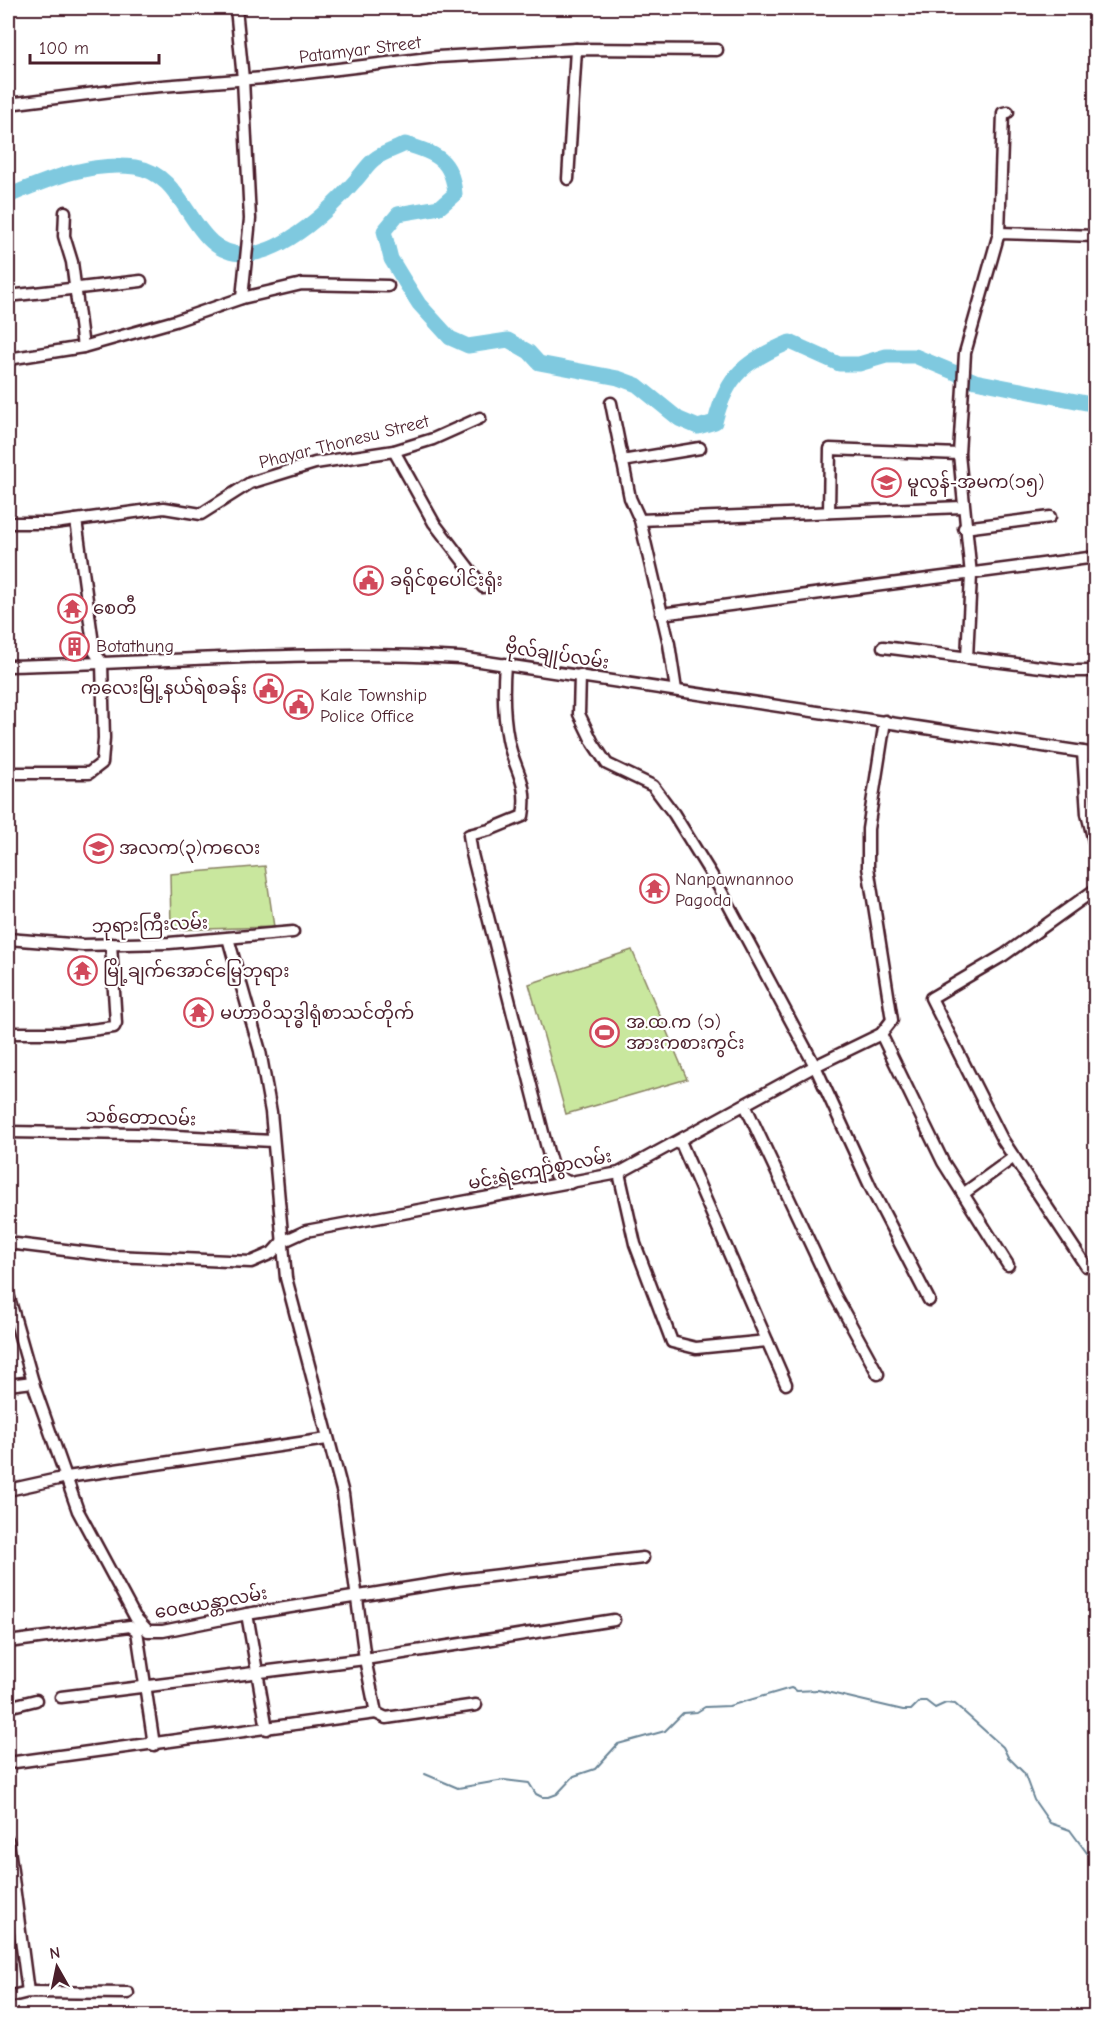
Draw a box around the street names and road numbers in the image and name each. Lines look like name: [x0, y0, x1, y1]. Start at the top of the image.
street label: Patamyar Street: [298, 32, 423, 68]
street label: Phayar Thonesu Street: [257, 410, 432, 473]
street label: ဗိုလ်ချုပ်လမ်း: [503, 632, 611, 678]
street label: ဘုရားကြီးလမ်း: [91, 908, 209, 942]
street label: သစ်တောလမ်း: [85, 1103, 197, 1130]
street label: မင်းရဲကျော်စွာလမ်း: [466, 1143, 614, 1198]
street label: ဝေဇယန္တာလမ်း: [153, 1580, 270, 1627]

